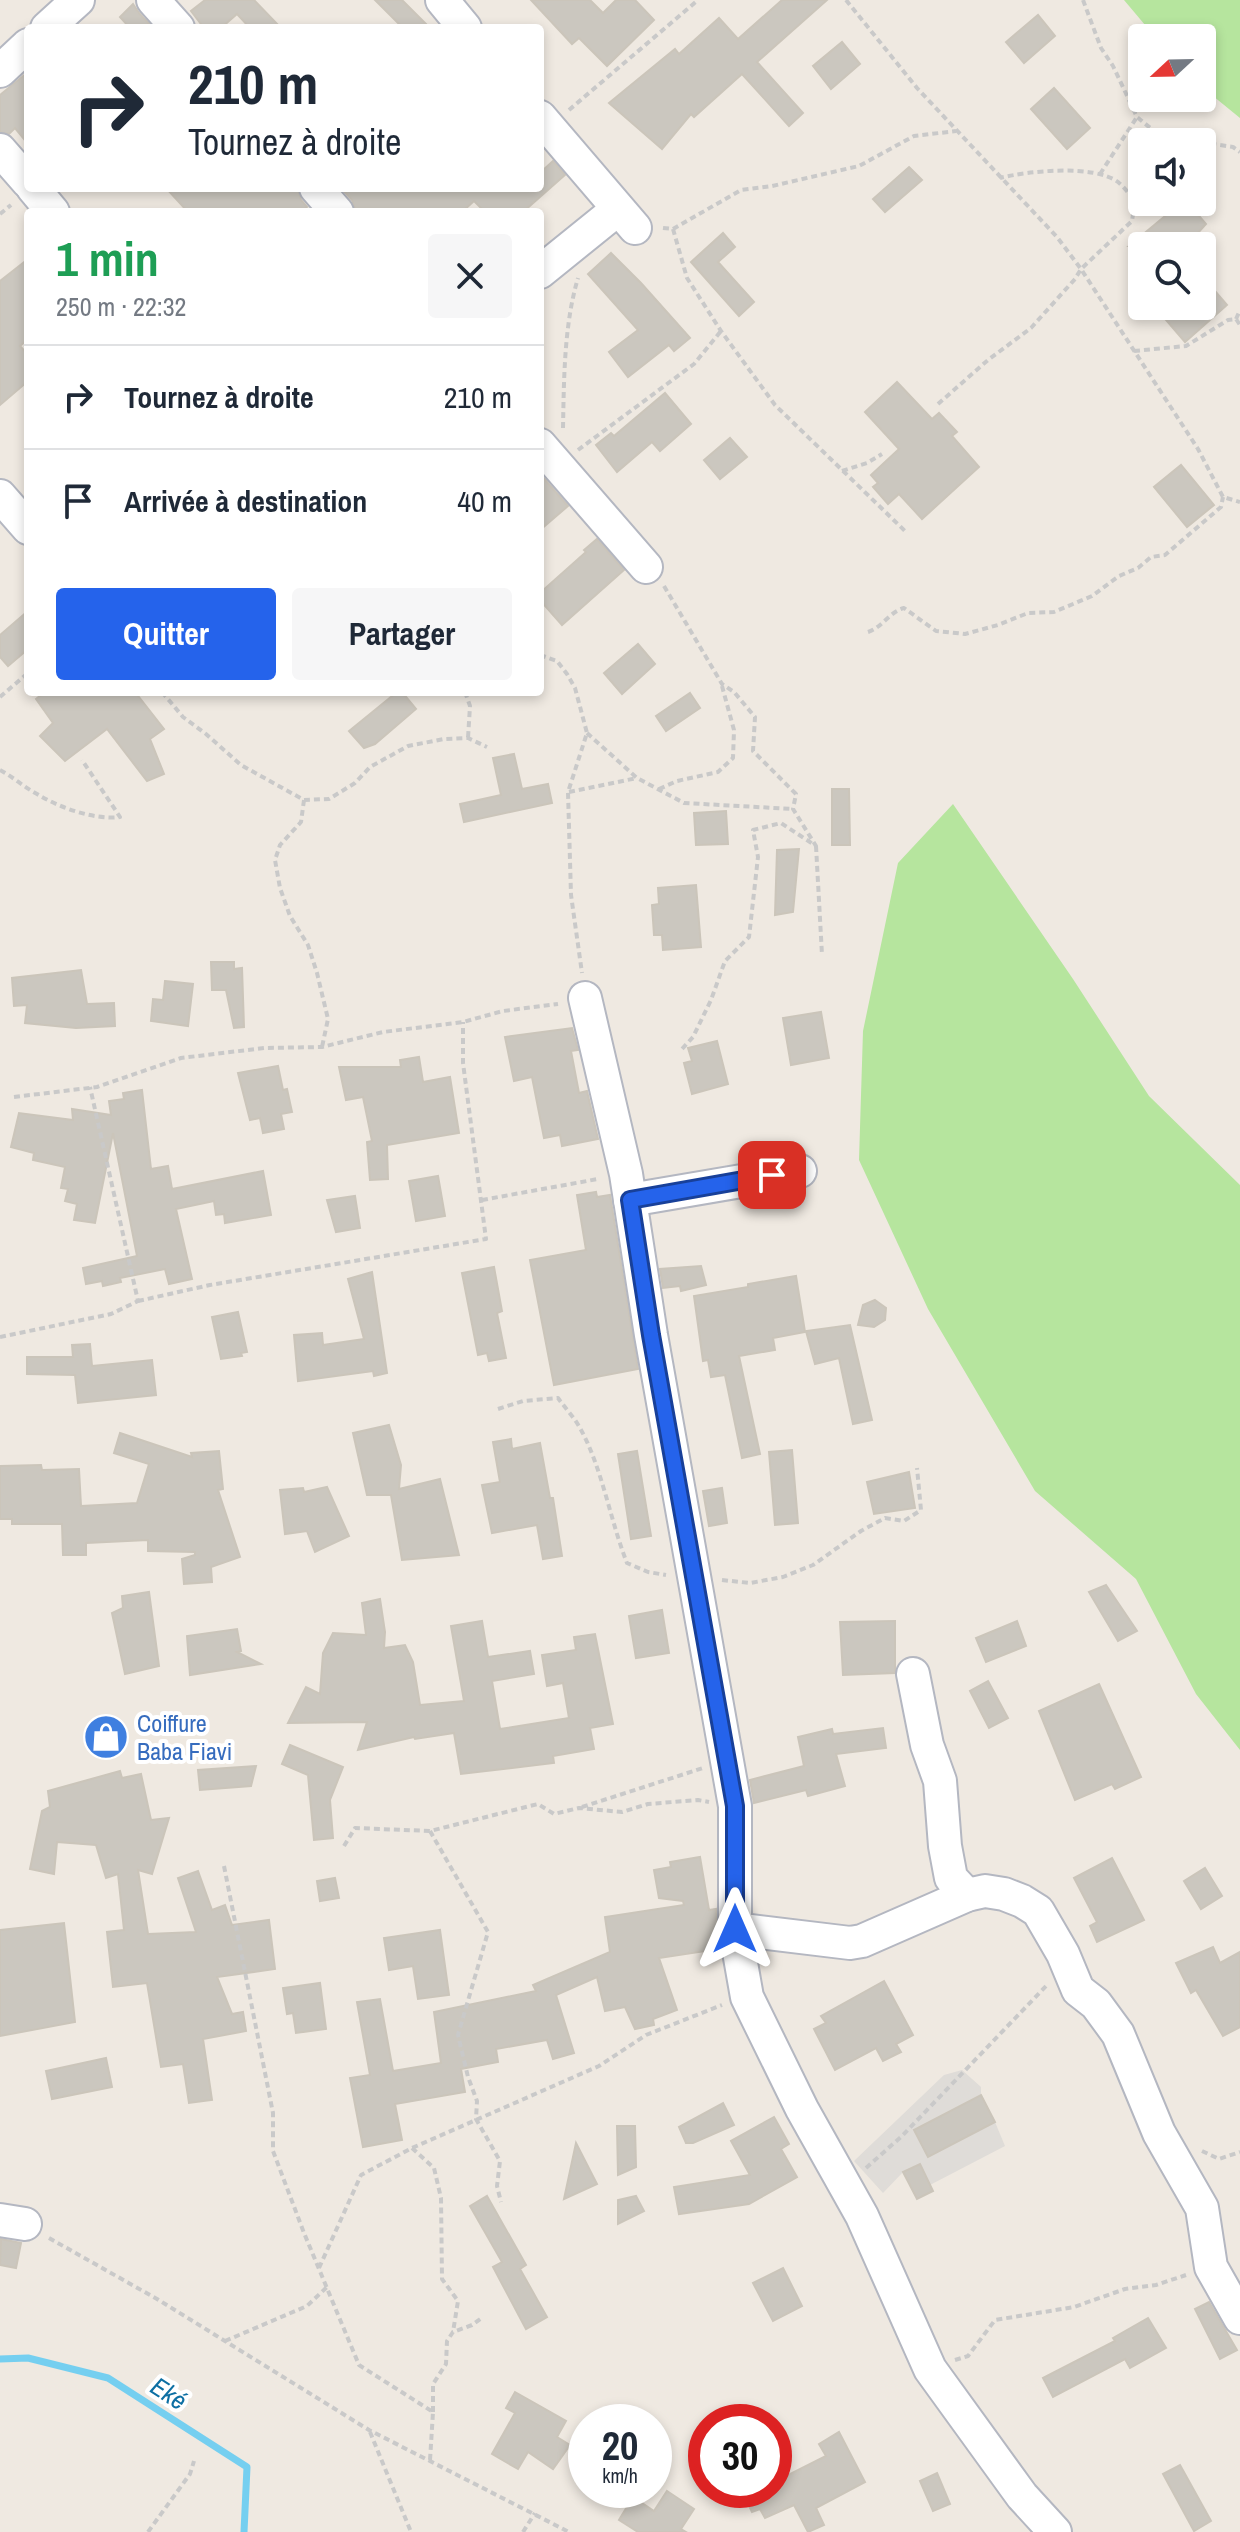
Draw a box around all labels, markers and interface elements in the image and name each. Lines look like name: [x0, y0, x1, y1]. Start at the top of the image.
north arrow: [1128, 24, 1216, 112]
map controls: [1128, 24, 1216, 320]
text: 210 m: [188, 46, 318, 121]
icon: right: [56, 56, 160, 160]
text: Tournez à droite: [188, 118, 401, 166]
button: sound: [1128, 128, 1216, 216]
text: 1 min: [56, 226, 159, 291]
button: search: [1128, 232, 1216, 320]
button: close: [428, 234, 512, 318]
text: 250 m · 22:32: [56, 289, 186, 324]
icon: right: [56, 375, 100, 419]
text: Tournez à droite: [124, 377, 314, 417]
text: 210 m: [444, 377, 512, 417]
icon: arrive: [56, 479, 100, 523]
text: Arrivée à destination: [124, 481, 367, 521]
text: 40 m: [457, 481, 512, 521]
button: Quitter: [56, 588, 276, 680]
button: Partager: [292, 588, 512, 680]
pin: [738, 1141, 806, 1209]
icon: arrive: [750, 1153, 794, 1197]
place label: Coiffure Baba Fiavi: [137, 1707, 232, 1767]
shop icon: Coiffure Baba Fiavi: [82, 1713, 130, 1761]
position arrow: [693, 1887, 777, 1971]
water label: Eké: [144, 2368, 194, 2418]
speed limit sign: 30: [688, 2404, 792, 2508]
text: 20: [602, 2419, 638, 2472]
text: km/h: [602, 2462, 638, 2489]

